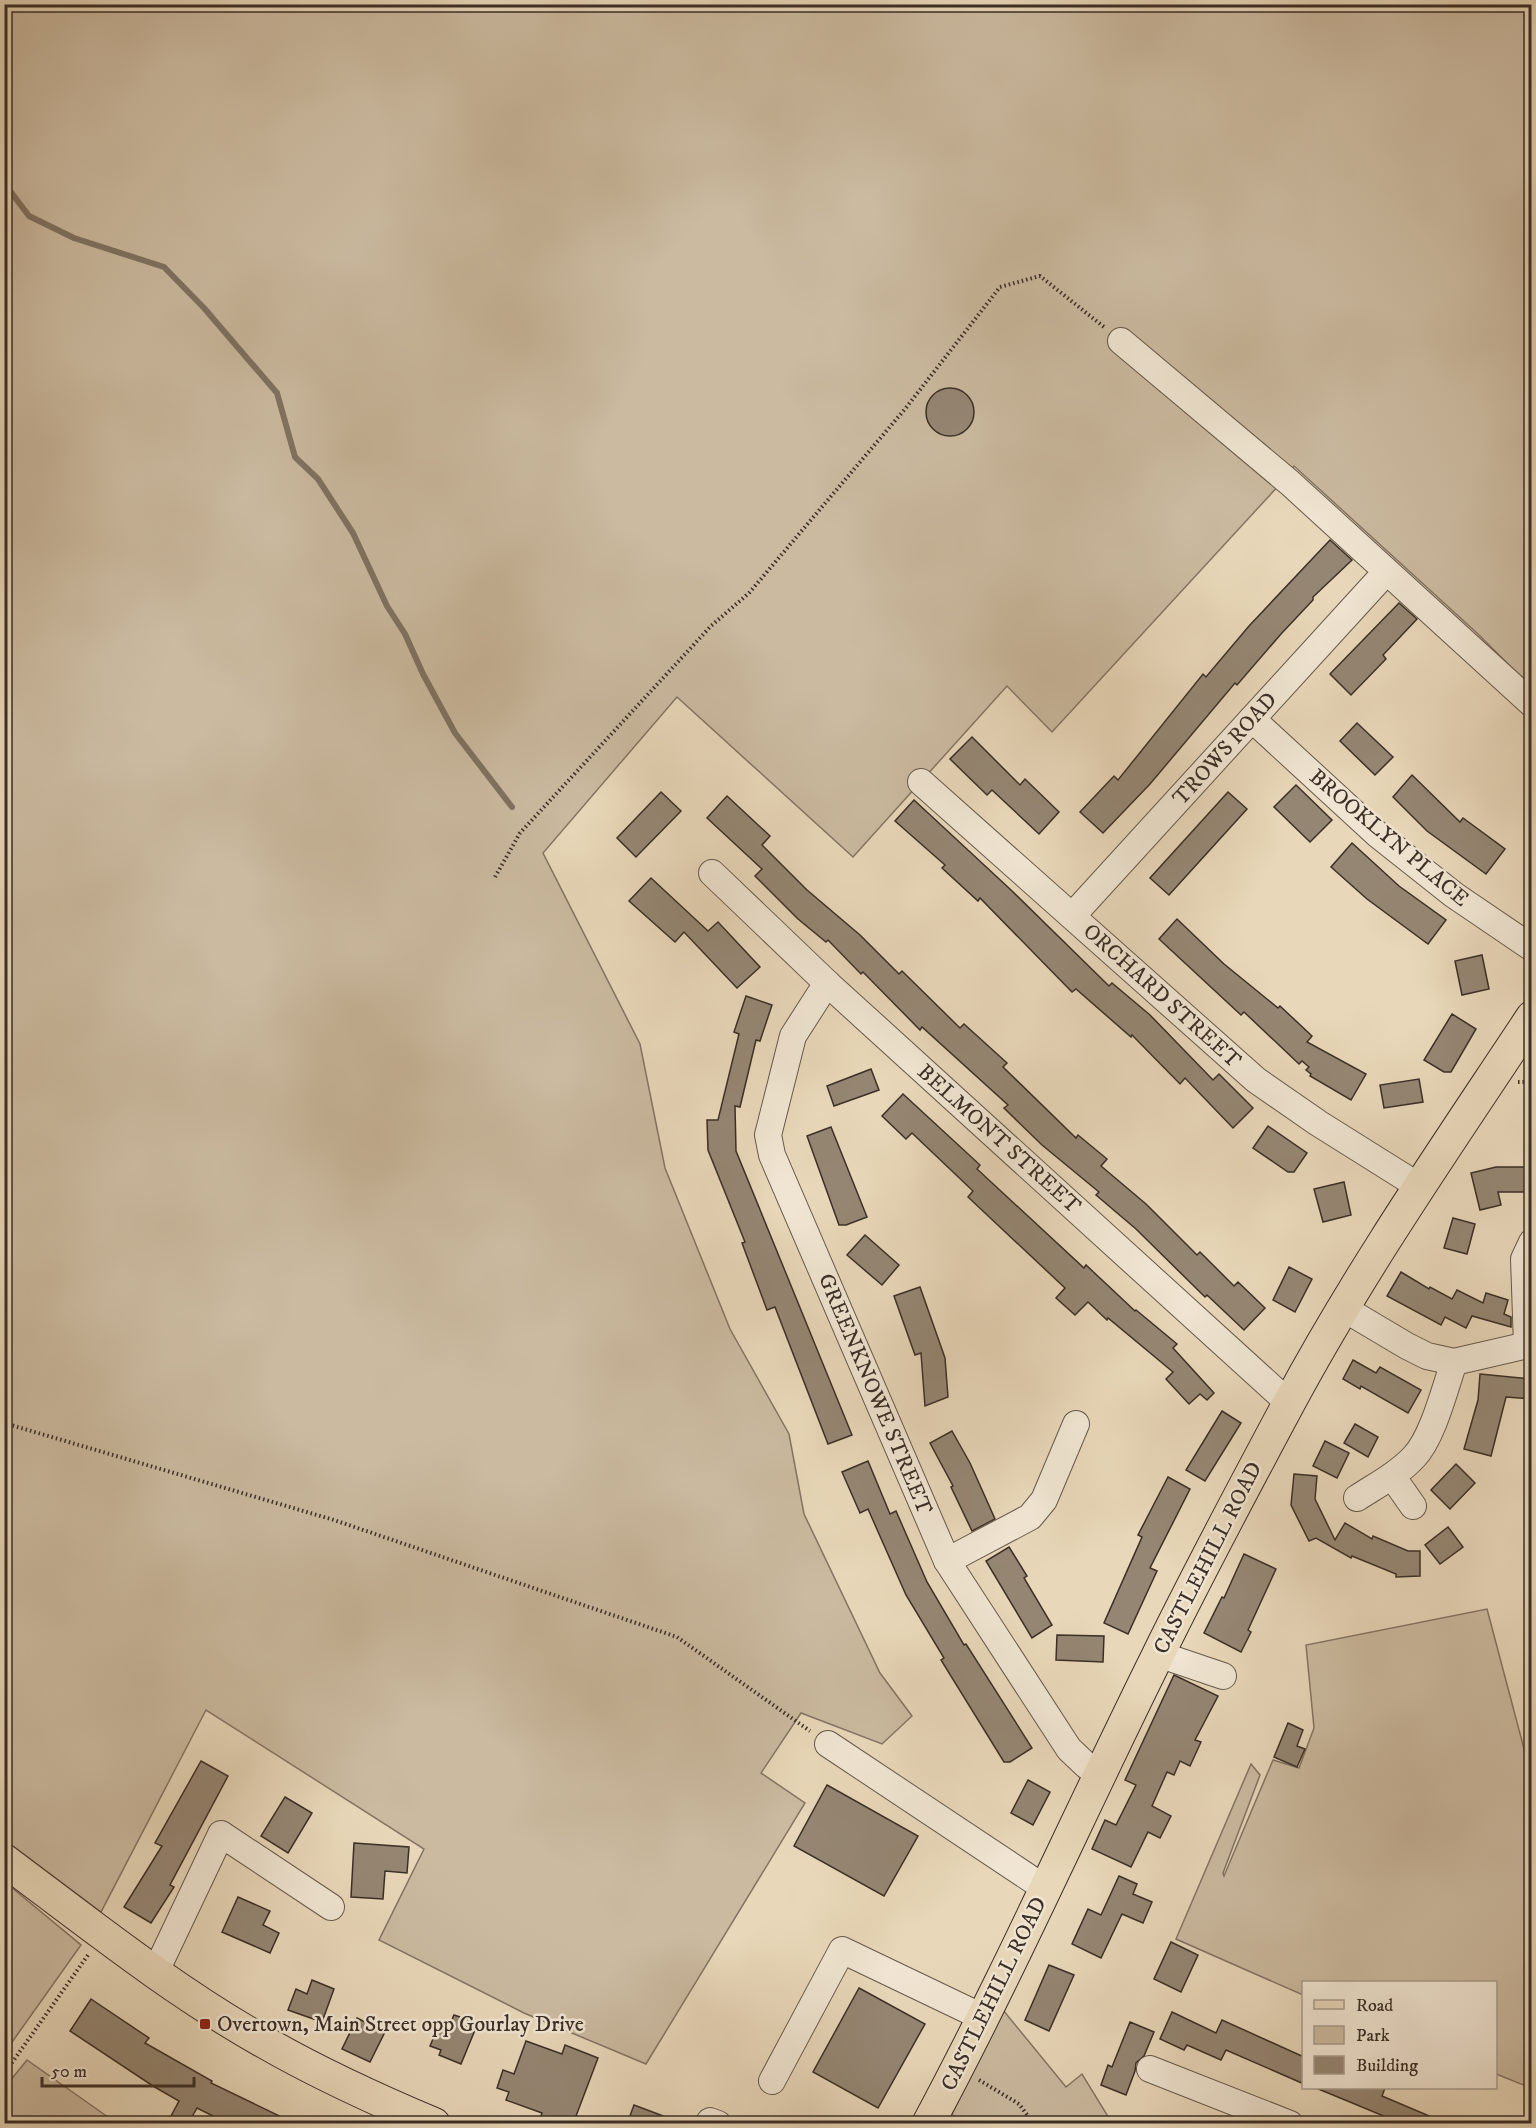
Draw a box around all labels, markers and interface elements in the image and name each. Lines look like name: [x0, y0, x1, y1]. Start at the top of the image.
street label: TROWS ROAD: [1167, 687, 1283, 811]
street label: BROOKLYN PLACE: [1304, 763, 1474, 913]
street label: ORCHARD STREET: [1077, 918, 1247, 1074]
street label: BELMONT STREET: [912, 1058, 1087, 1220]
street label: GREENKNOWE STREET: [812, 1270, 938, 1519]
street label: CASTLEHILL ROAD: [1148, 1457, 1268, 1659]
street label: CASTLEHILL ROAD: [935, 1893, 1053, 2095]
legend: [1302, 1981, 1497, 2089]
text: Road: [1356, 1995, 1393, 2017]
place label: Overtown, Main Street opp Gourlay Drive: [217, 2011, 584, 2038]
marker: Overtown, Main Street opp Gourlay Drive: [198, 2017, 212, 2031]
text: Park: [1356, 2025, 1390, 2047]
scale bar: [42, 2050, 194, 2088]
text: Building: [1356, 2055, 1418, 2077]
text: 50 m: [51, 2061, 87, 2083]

